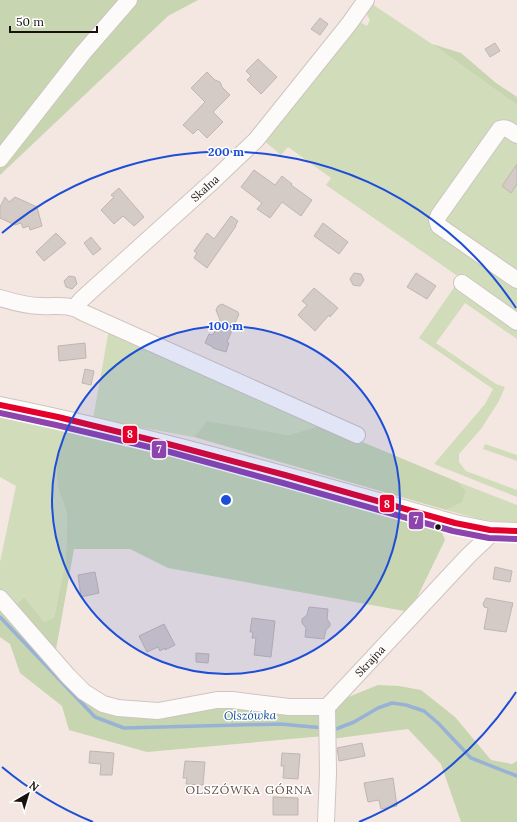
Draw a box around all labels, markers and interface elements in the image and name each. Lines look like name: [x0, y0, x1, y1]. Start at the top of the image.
scale bar: [10, 8, 97, 34]
text: 50 m: [16, 14, 44, 29]
text: 200 m: [208, 144, 244, 159]
street label: Skalna: [188, 172, 222, 205]
text: 100 m: [209, 318, 243, 333]
line badge: 8: [122, 425, 138, 444]
text: 8: [127, 427, 133, 441]
line badge: 7: [151, 440, 167, 459]
text: 7: [156, 442, 162, 456]
centre of rings: [219, 493, 233, 507]
line badge: 8: [379, 494, 395, 513]
text: 8: [384, 497, 390, 511]
line badge: 7: [408, 511, 424, 530]
text: 7: [413, 513, 419, 527]
unlabelled marker: [433, 522, 443, 532]
street label: Skrajna: [352, 642, 388, 680]
water label: Olszówka: [224, 707, 277, 723]
north arrow: [8, 774, 48, 814]
text: N: [26, 778, 42, 795]
district label: OLSZÓWKA GÓRNA: [185, 782, 313, 797]

